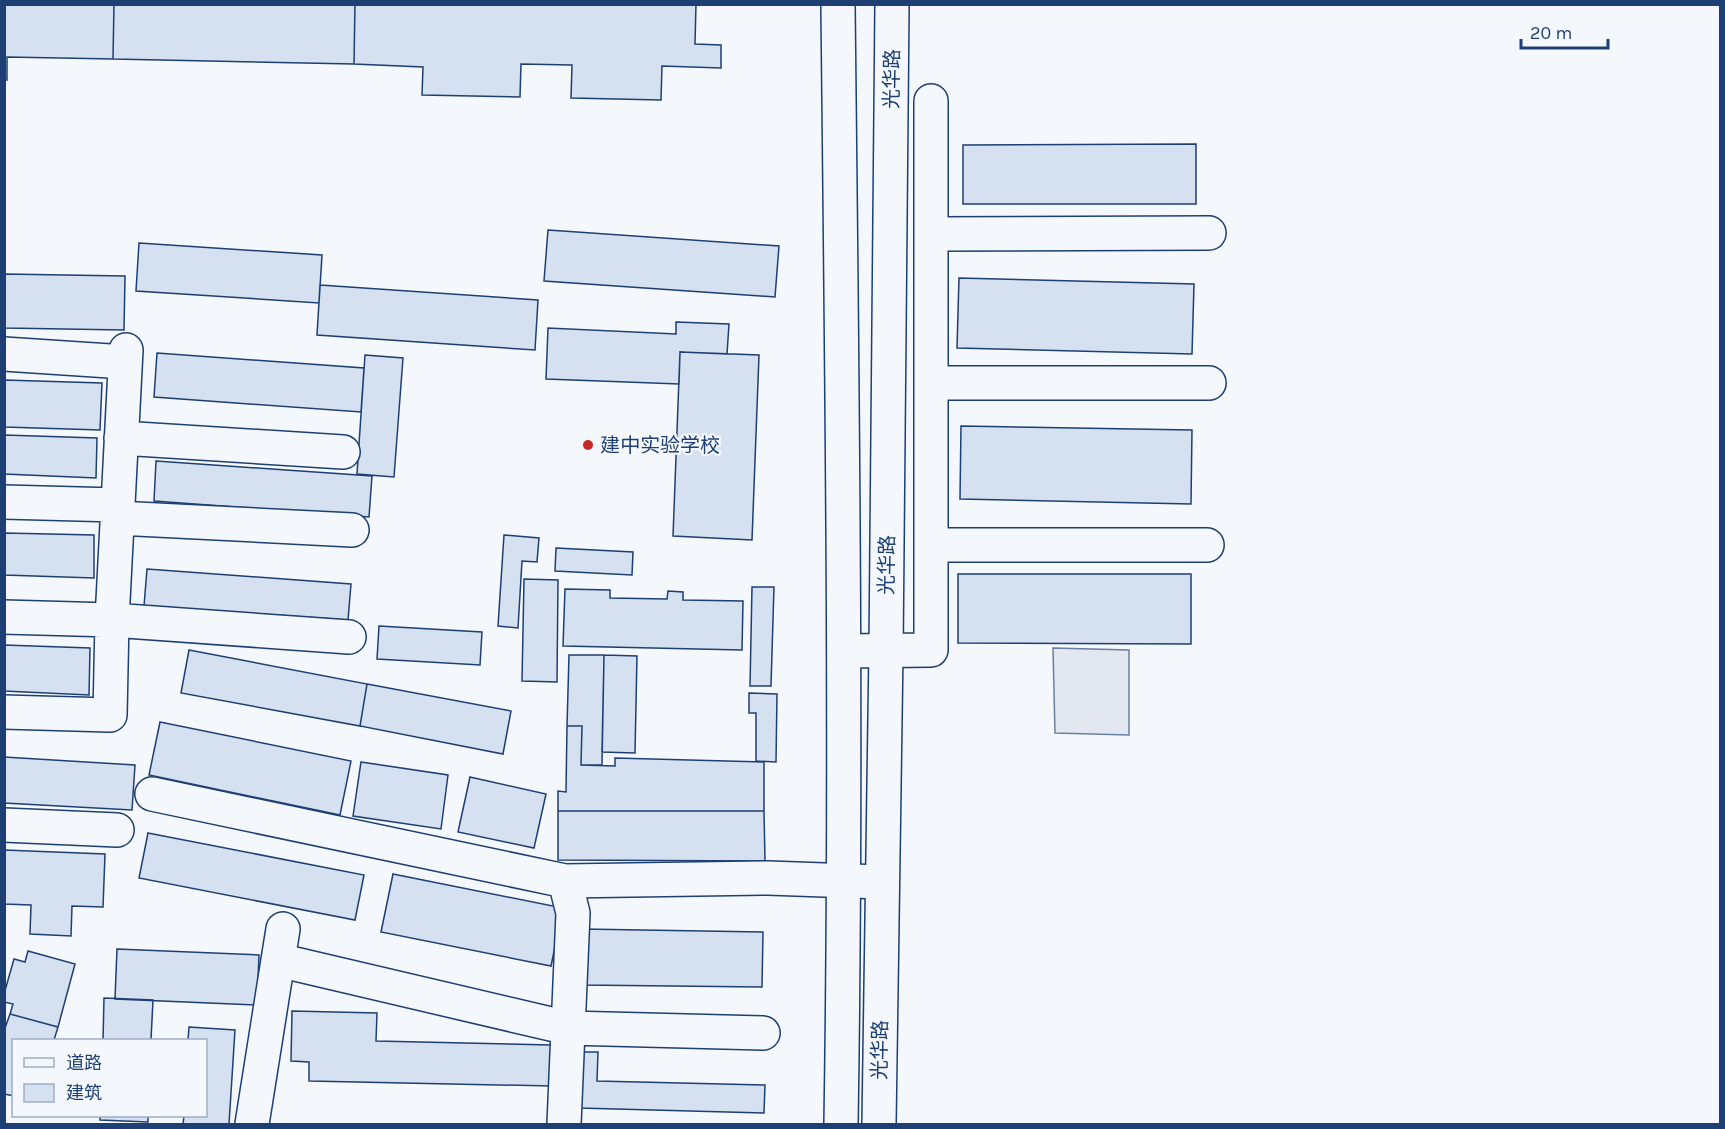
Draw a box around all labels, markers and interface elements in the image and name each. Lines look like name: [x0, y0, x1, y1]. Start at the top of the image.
scale bar: [1521, 12, 1608, 50]
text: 20 m: [1530, 22, 1572, 44]
street label: 光华路: [880, 49, 904, 109]
place label: 建中实验学校: [600, 434, 720, 457]
marker: 建中实验学校: [581, 438, 595, 452]
street label: 光华路: [875, 535, 899, 595]
street label: 光华路: [868, 1020, 892, 1080]
legend: [12, 1039, 207, 1117]
text: 道路: [66, 1052, 102, 1074]
text: 建筑: [66, 1082, 102, 1104]

